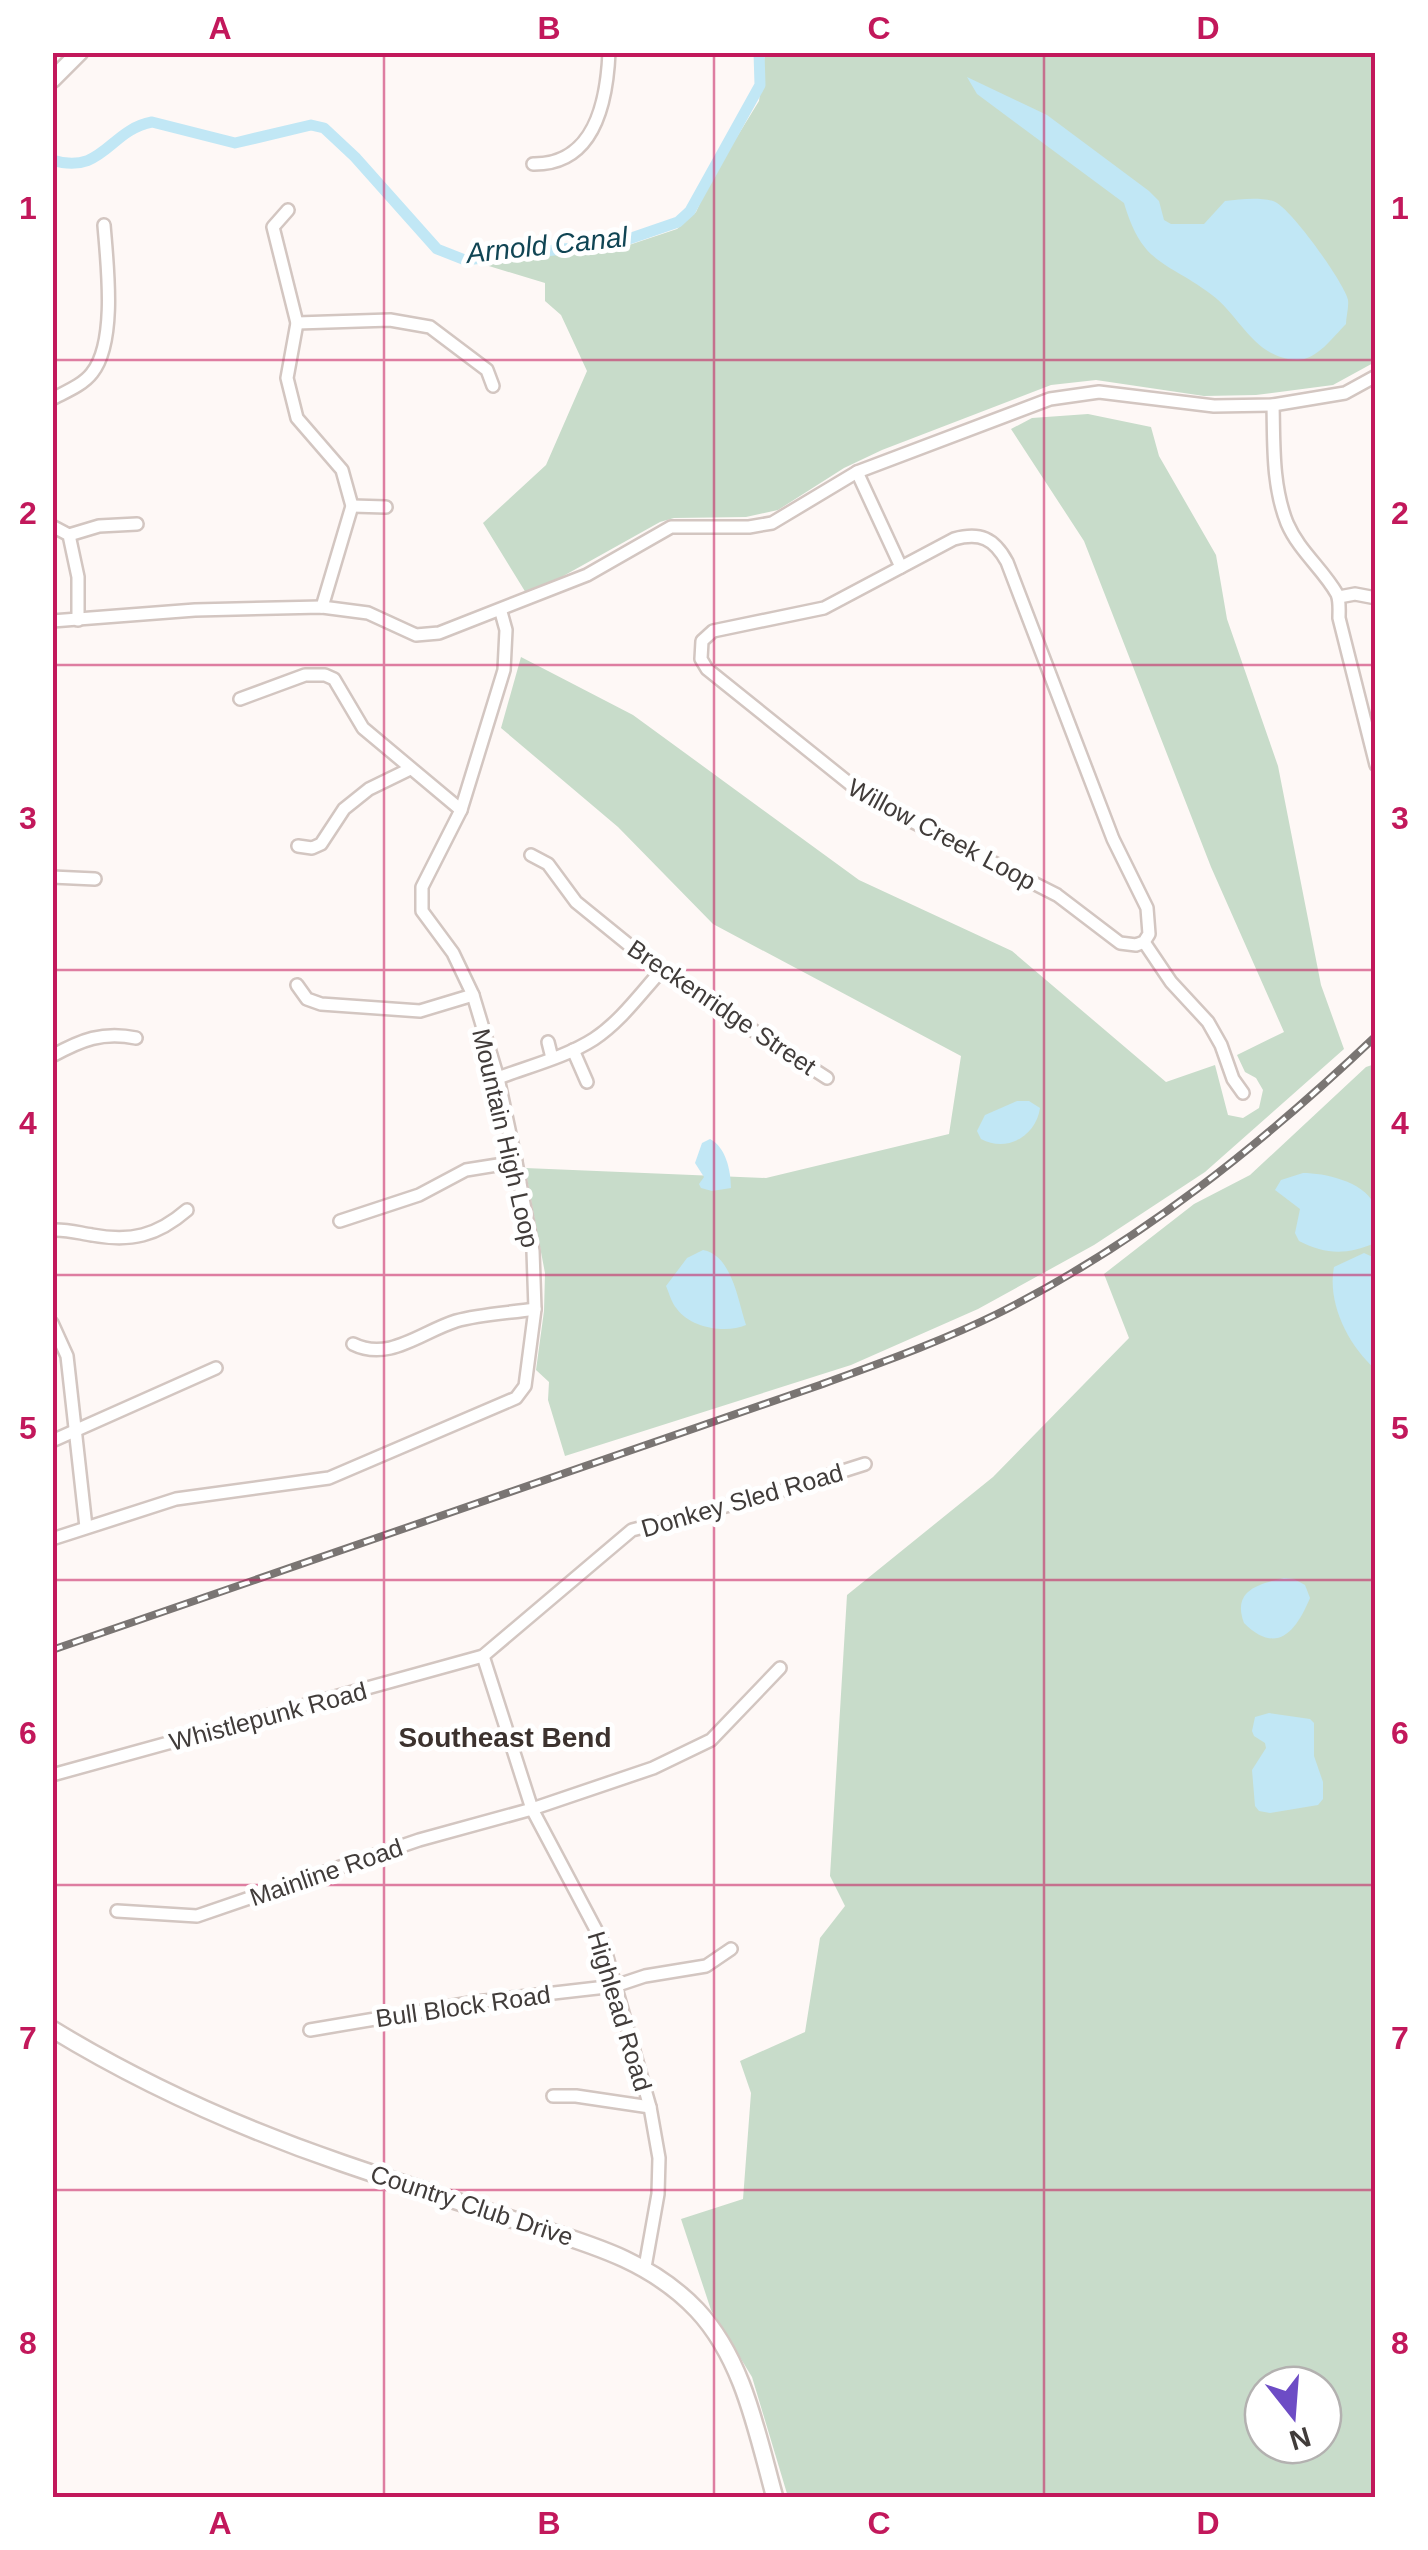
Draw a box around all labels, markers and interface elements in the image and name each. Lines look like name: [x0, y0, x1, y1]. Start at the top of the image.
text: A: [208, 10, 232, 46]
text: B: [537, 10, 561, 46]
text: C: [867, 10, 891, 46]
text: D: [1196, 10, 1220, 46]
text: 1: [19, 190, 37, 226]
text: 1: [1391, 190, 1409, 226]
water label: Arnold Canal: [463, 221, 630, 269]
text: 2: [19, 495, 37, 531]
text: 2: [1391, 495, 1409, 531]
street label: Willow Creek Loop: [843, 773, 1041, 895]
text: 3: [19, 800, 37, 836]
text: 3: [1391, 800, 1409, 836]
street label: Breckenridge Street: [623, 934, 821, 1080]
street label: Mountain High Loop: [467, 1026, 545, 1250]
text: 4: [19, 1105, 37, 1141]
text: 4: [1391, 1105, 1409, 1141]
text: 5: [19, 1410, 37, 1446]
text: 5: [1391, 1410, 1409, 1446]
street label: Donkey Sled Road: [638, 1458, 846, 1542]
street label: Whistlepunk Road: [166, 1676, 370, 1756]
text: 6: [19, 1715, 37, 1751]
text: 6: [1391, 1715, 1409, 1751]
district label: Southeast Bend: [398, 1722, 612, 1753]
street label: Mainline Road: [246, 1833, 406, 1911]
street label: Highlead Road: [582, 1928, 658, 2094]
street label: Bull Block Road: [374, 1980, 552, 2032]
text: 7: [19, 2020, 37, 2056]
text: 7: [1391, 2020, 1409, 2056]
street label: Country Club Drive: [367, 2159, 577, 2251]
text: 8: [19, 2325, 37, 2361]
text: 8: [1391, 2325, 1409, 2361]
north arrow: [1243, 2365, 1343, 2465]
text: N: [1286, 2421, 1314, 2456]
text: A: [208, 2505, 232, 2541]
text: B: [537, 2505, 561, 2541]
text: C: [867, 2505, 891, 2541]
text: D: [1196, 2505, 1220, 2541]

